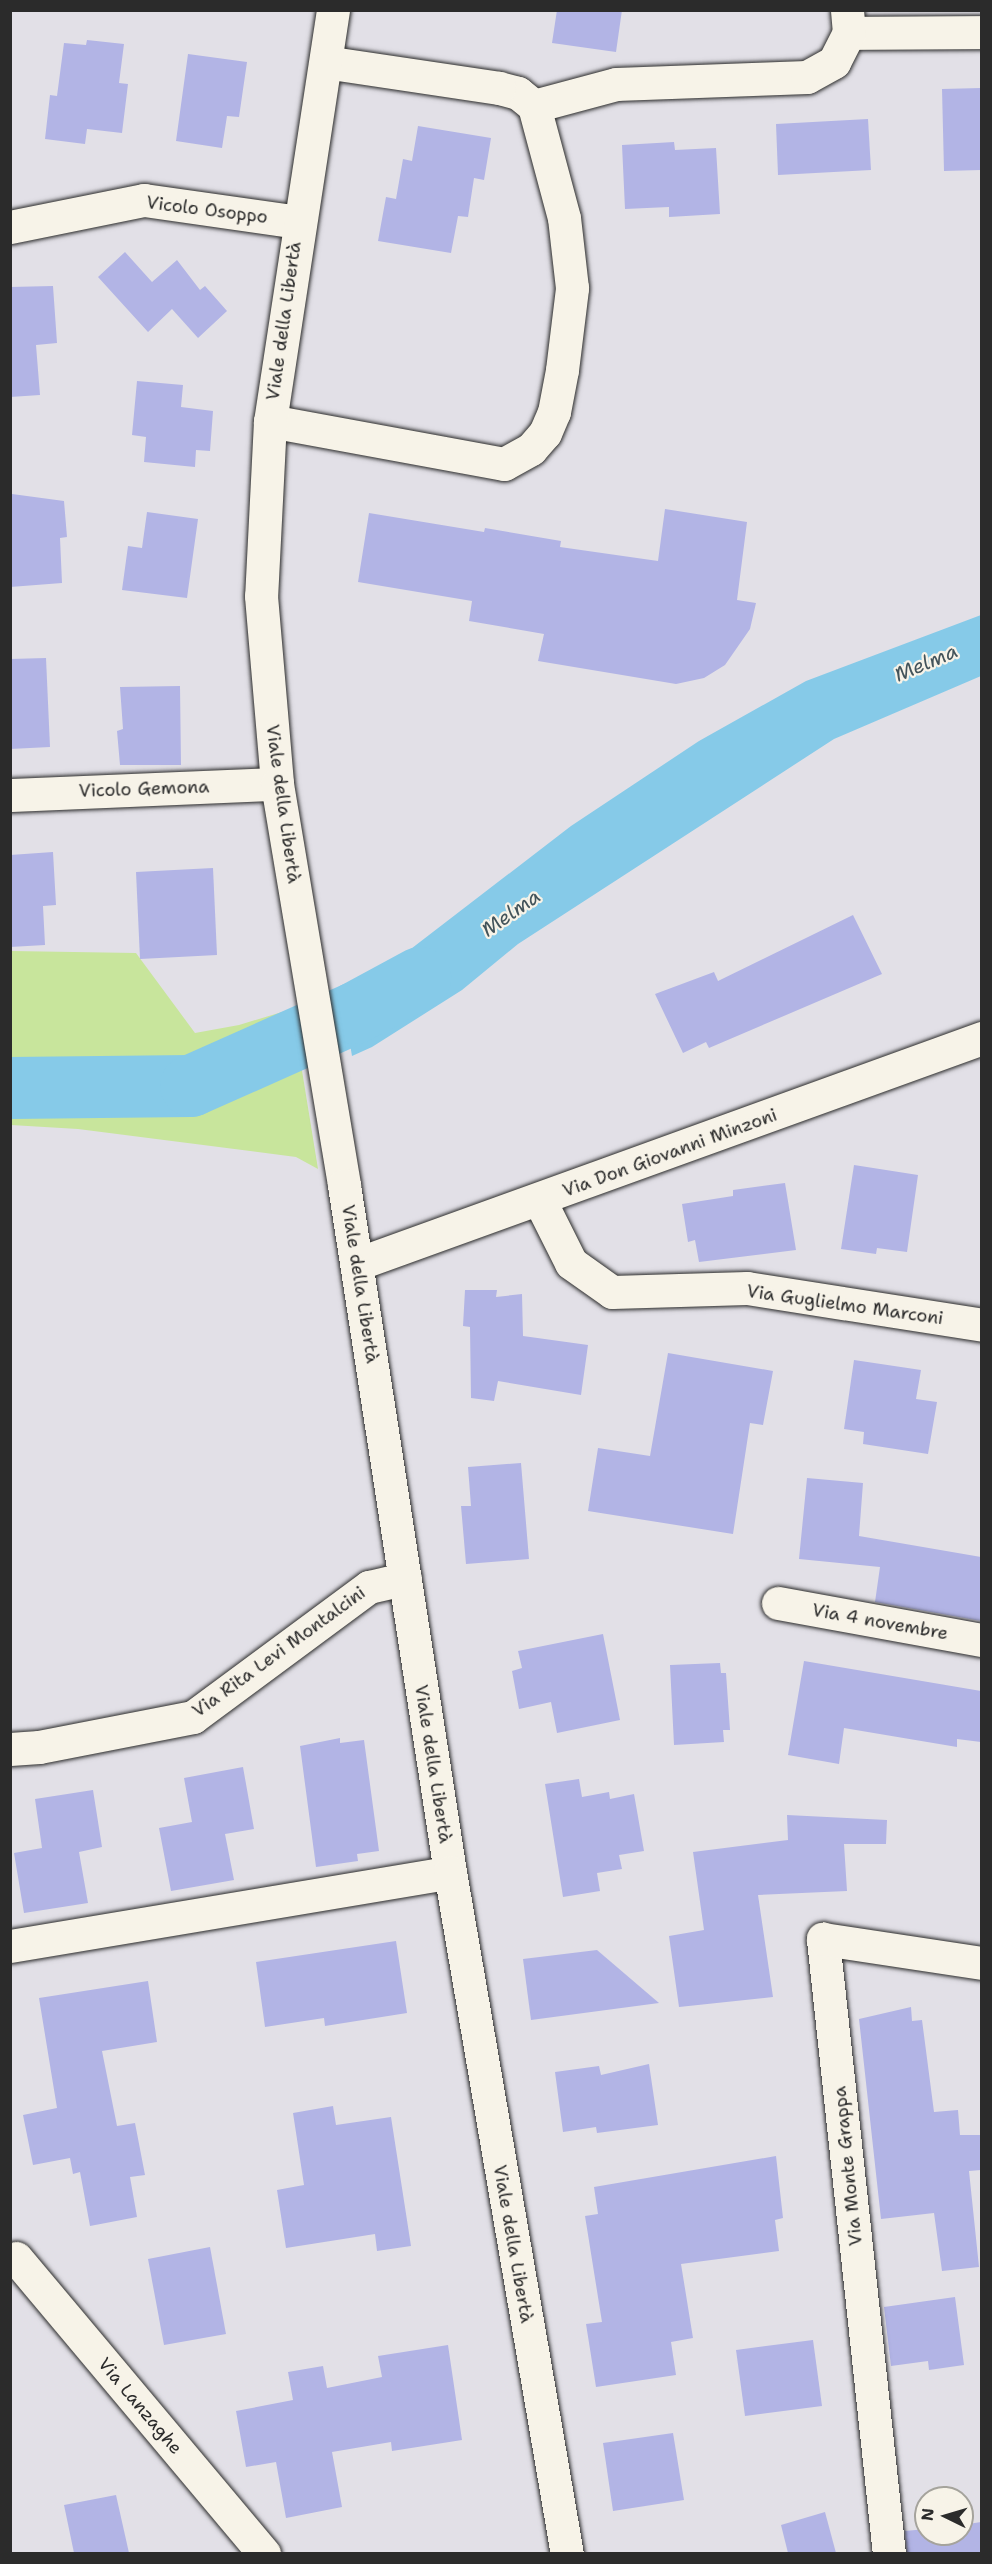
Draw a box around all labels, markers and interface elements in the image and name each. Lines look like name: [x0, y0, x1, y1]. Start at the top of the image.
street label: Vicolo Osoppo: [145, 192, 269, 228]
street label: Viale della Libertà: [262, 240, 306, 402]
water label: Melma: [891, 639, 961, 687]
street label: Viale della Libertà: [261, 723, 305, 885]
street label: Vicolo Gemona: [78, 776, 210, 802]
water label: Melma: [477, 884, 545, 942]
street label: Via Don Giovanni Minzoni: [560, 1104, 780, 1202]
street label: Viale della Libertà: [337, 1203, 383, 1365]
street label: Via Guglielmo Marconi: [745, 1280, 945, 1330]
street label: Via Rita Levi Montalcini: [188, 1582, 370, 1722]
street label: Via 4 novembre: [810, 1599, 950, 1645]
street label: Viale della Libertà: [410, 1683, 456, 1845]
street label: Via Monte Grappa: [829, 2085, 867, 2247]
street label: Viale della Libertà: [488, 2163, 538, 2325]
street label: Via Lanzaghe: [93, 2353, 187, 2459]
north arrow: [914, 2486, 974, 2546]
text: N: [917, 2507, 939, 2522]

